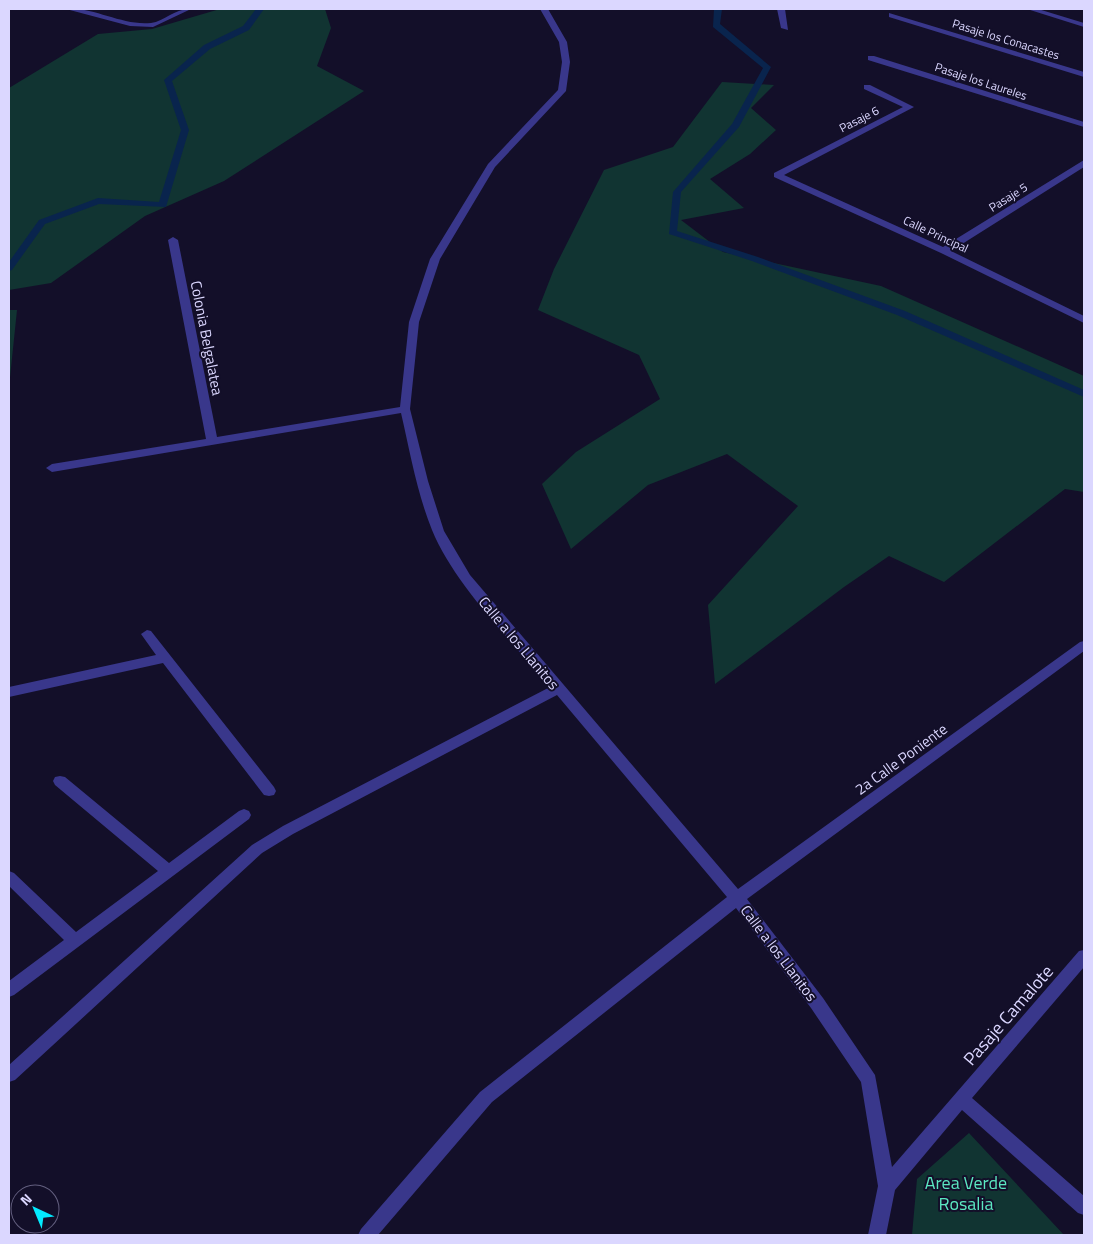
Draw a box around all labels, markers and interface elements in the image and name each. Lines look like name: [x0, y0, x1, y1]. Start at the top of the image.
street label: Pasaje los Conacastes: [950, 14, 1062, 64]
street label: Pasaje los Laureles: [932, 57, 1030, 105]
street label: Pasaje 6: [836, 101, 883, 137]
street label: Pasaje 5: [985, 177, 1031, 216]
street label: Calle Principal: [900, 211, 972, 257]
street label: Colonia Belgalatea: [185, 279, 229, 398]
street label: Calle a los Llanitos: [473, 591, 565, 695]
street label: 2a Calle Poniente: [850, 718, 952, 800]
street label: Calle a los Llanitos: [735, 900, 823, 1006]
street label: Pasaje Camalote: [957, 959, 1059, 1071]
park label: Area Verde Rosalia: [925, 1169, 1007, 1217]
north arrow: [10, 1184, 60, 1234]
text: N: [15, 1188, 36, 1210]

